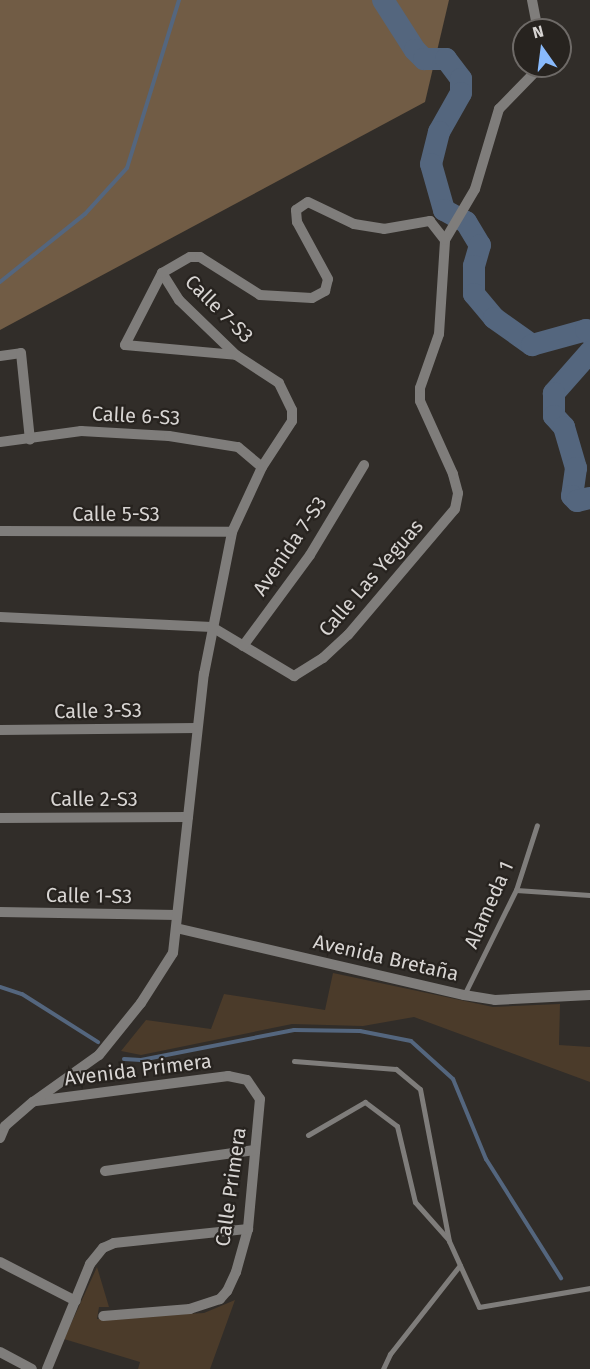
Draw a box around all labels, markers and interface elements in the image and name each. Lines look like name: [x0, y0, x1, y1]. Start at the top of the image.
north arrow: [512, 18, 572, 78]
text: N: [531, 21, 545, 42]
street label: Calle 7-S3: [180, 270, 258, 348]
street label: Calle 6-S3: [91, 402, 181, 430]
street label: Avenida 7-S3: [248, 492, 332, 600]
street label: Calle 5-S3: [72, 502, 160, 526]
street label: Calle Las Yeguas: [314, 515, 428, 641]
street label: Calle 3-S3: [54, 698, 142, 724]
street label: Calle 2-S3: [50, 787, 138, 811]
street label: Alameda 1: [459, 858, 519, 952]
street label: Calle 1-S3: [46, 883, 132, 909]
street label: Avenida Bretaña: [311, 930, 461, 986]
street label: Avenida Primera: [63, 1049, 213, 1091]
street label: Calle Primera: [211, 1126, 251, 1248]

